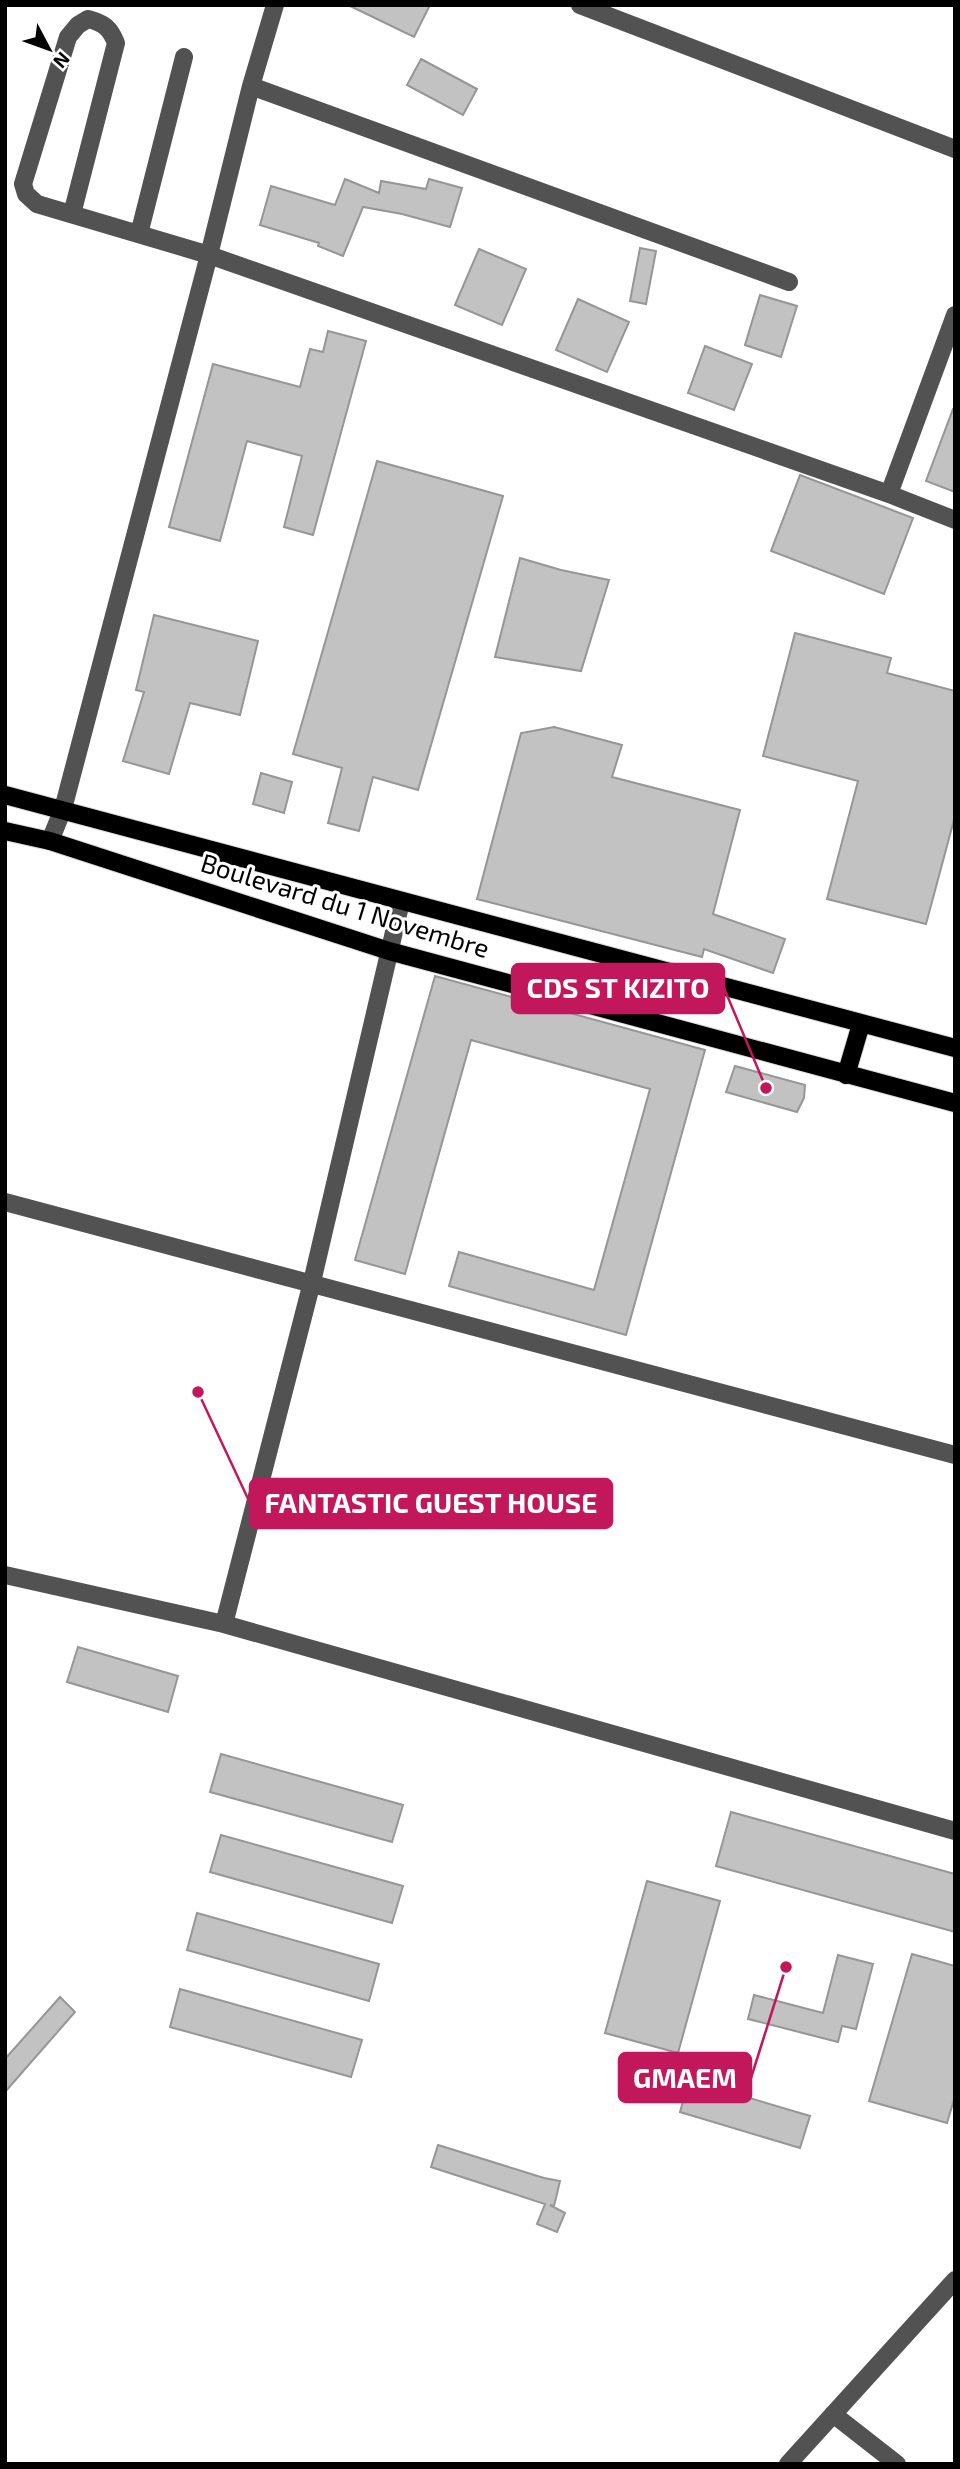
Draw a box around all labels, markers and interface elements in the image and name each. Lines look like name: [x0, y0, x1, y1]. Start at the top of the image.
north arrow: [14, 14, 84, 84]
text: N: [49, 48, 75, 73]
street label: Boulevard du 1 Novembre: [197, 846, 493, 963]
callout: CDS ST KIZITO: [512, 964, 724, 1013]
text: CDS ST KIZITO: [526, 970, 710, 1004]
callout: FANTASTIC GUEST HOUSE: [250, 1479, 612, 1528]
text: FANTASTIC GUEST HOUSE: [265, 1485, 597, 1519]
callout: GMAEM: [619, 2053, 751, 2102]
text: GMAEM: [633, 2060, 737, 2094]

